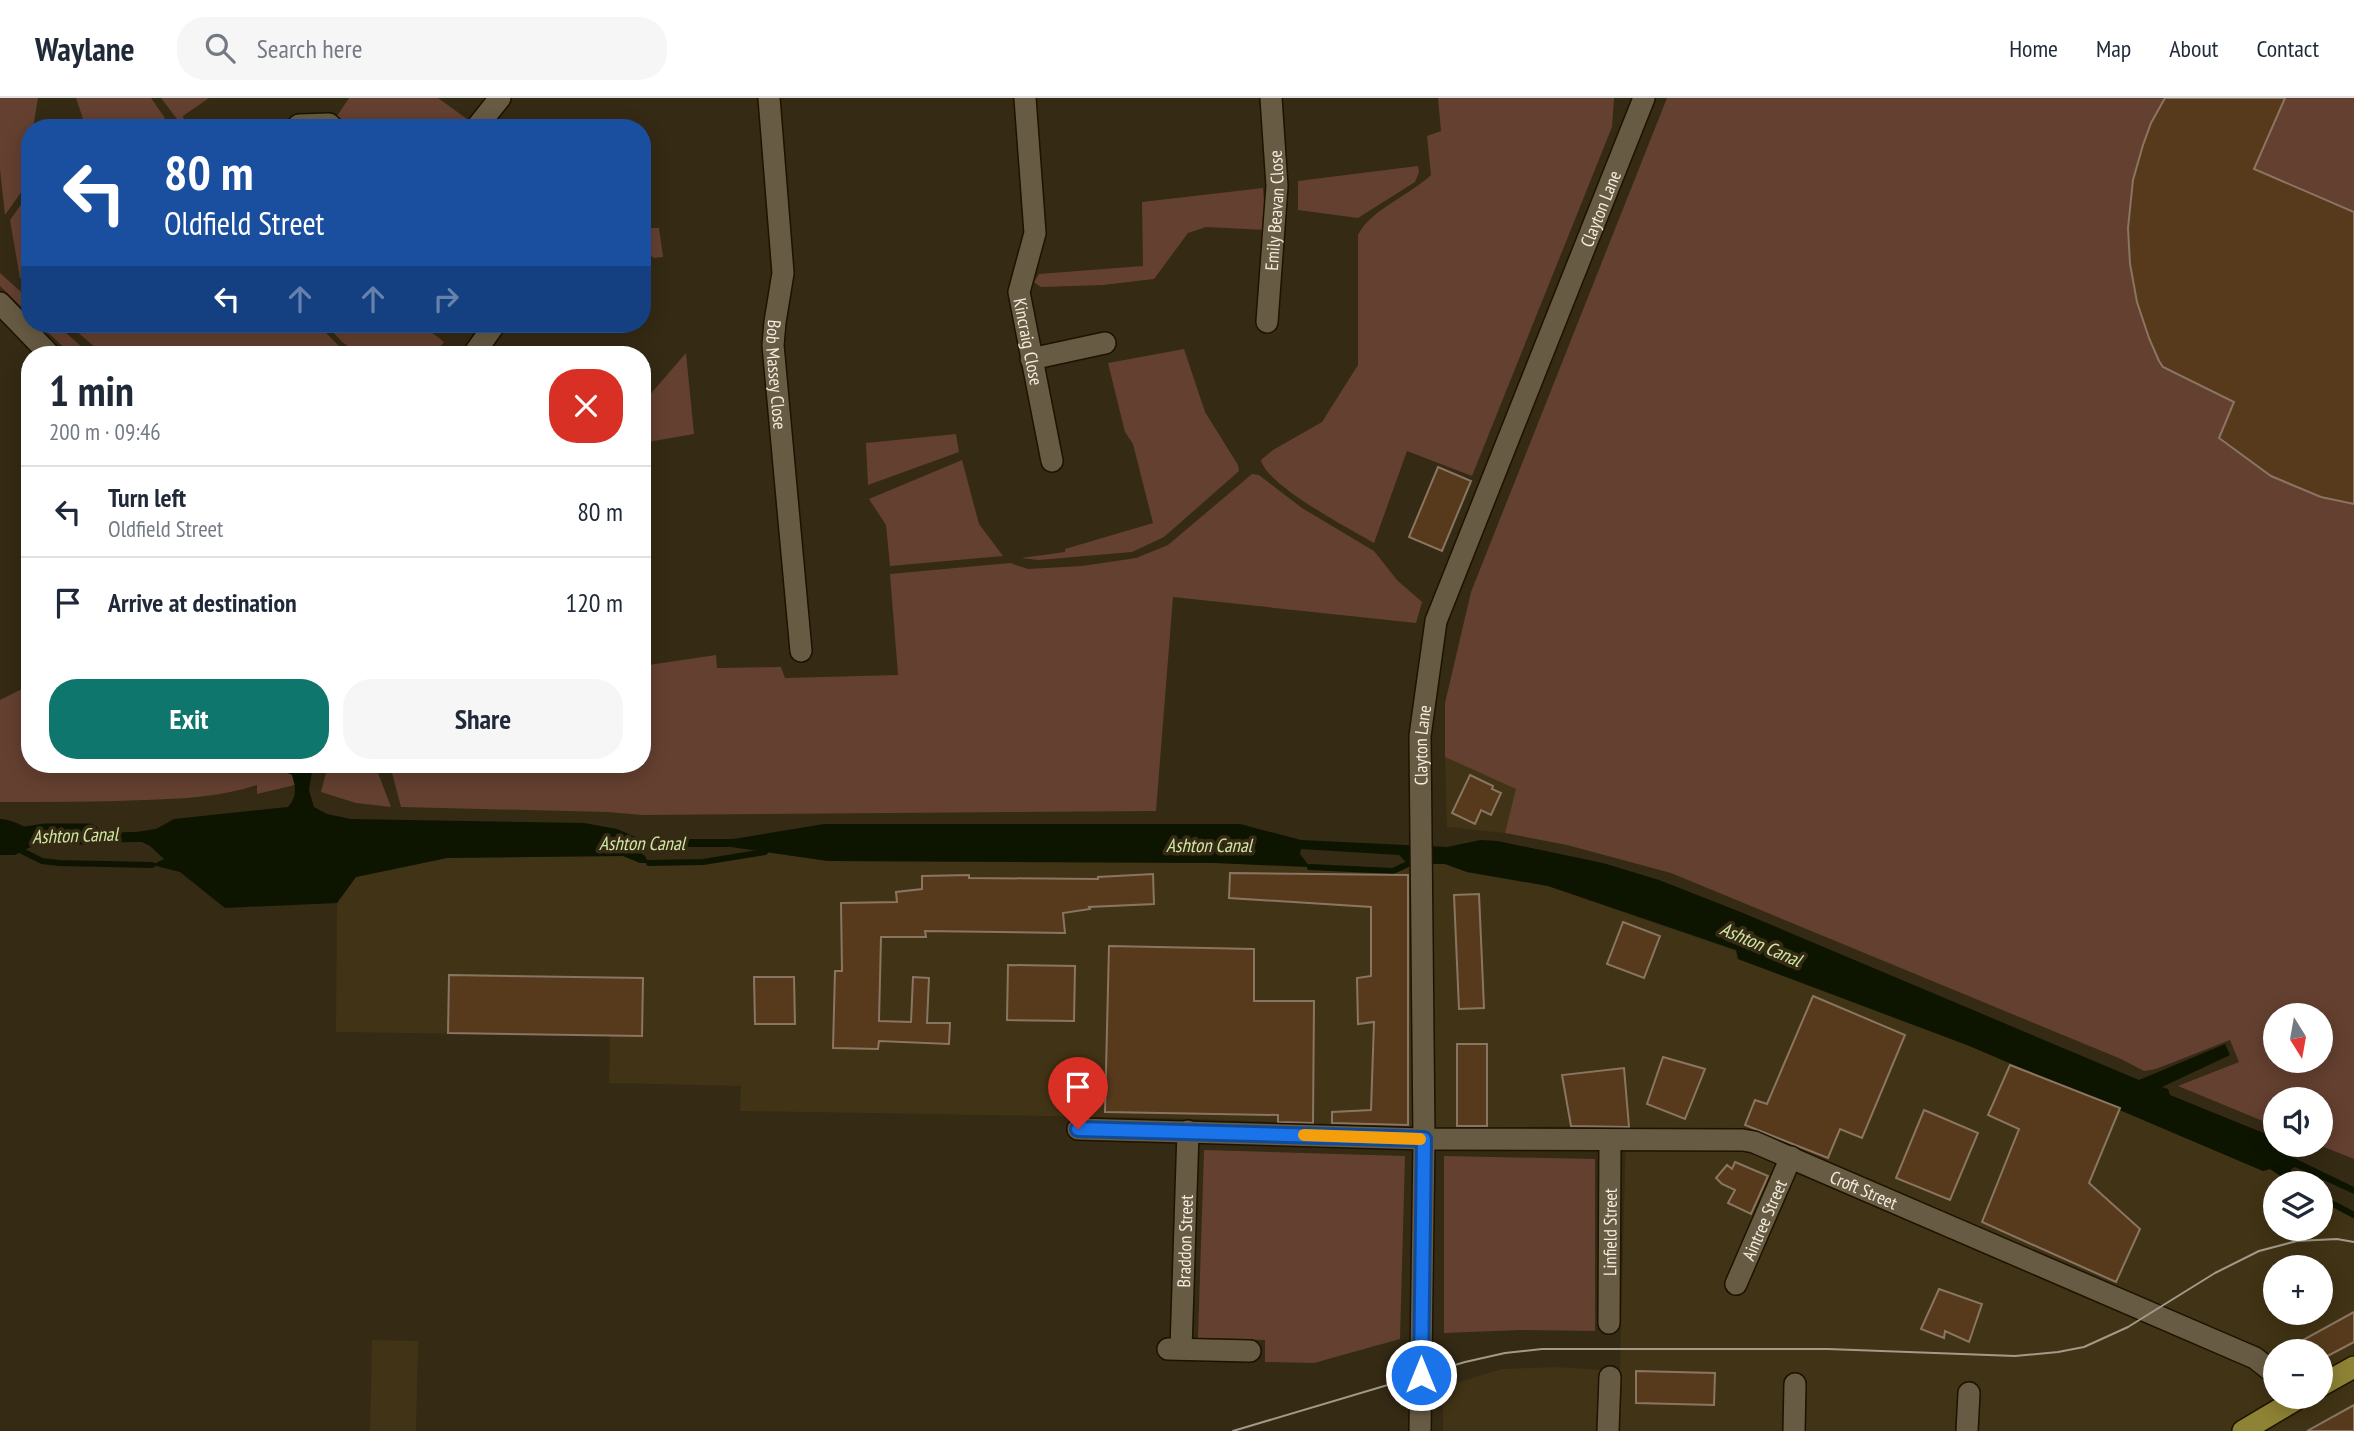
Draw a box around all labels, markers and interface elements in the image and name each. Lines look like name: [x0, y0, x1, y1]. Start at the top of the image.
search box: [177, 17, 667, 80]
text: Waylane: [35, 27, 135, 70]
icon: search: [201, 29, 239, 67]
text: Search here: [257, 32, 362, 65]
text: Home: [2009, 33, 2058, 64]
text: Map: [2096, 33, 2131, 64]
text: About: [2169, 33, 2218, 64]
text: Contact: [2256, 33, 2319, 64]
text: 80 m: [164, 140, 253, 204]
icon: left: [49, 147, 140, 238]
street label: Emily Beavan Close: [1259, 149, 1289, 271]
street label: Clayton Lane: [1574, 167, 1626, 250]
text: Oldfield Street: [164, 202, 324, 244]
icon: left: [208, 280, 246, 318]
icon: ahead: [281, 280, 319, 318]
icon: ahead: [354, 280, 392, 318]
icon: right: [427, 280, 465, 318]
street label: Kincraig Close: [1009, 296, 1048, 387]
street label: Bob Massey Close: [761, 319, 792, 430]
text: 1 min: [49, 363, 134, 418]
button: close: [549, 369, 623, 443]
text: 200 m · 09:46: [49, 417, 161, 446]
text: Turn left: [108, 481, 186, 514]
icon: left: [49, 493, 87, 531]
text: 80 m: [577, 495, 623, 528]
text: Oldfield Street: [108, 514, 223, 543]
icon: arrive: [49, 584, 87, 622]
text: Arrive at destination: [108, 586, 297, 619]
text: 120 m: [565, 586, 623, 619]
button: Exit: [49, 679, 329, 759]
button: Share: [343, 679, 623, 759]
street label: Clayton Lane: [1408, 703, 1436, 785]
water label: Ashton Canal: [32, 821, 120, 848]
water label: Ashton Canal: [599, 831, 686, 855]
water label: Ashton Canal: [1166, 833, 1253, 857]
water label: Ashton Canal: [1717, 916, 1807, 972]
north arrow: [2263, 1003, 2333, 1073]
map controls: [2263, 1003, 2333, 1409]
pin: [1048, 1057, 1108, 1129]
icon: arrive: [1059, 1068, 1097, 1106]
button: sound: [2263, 1087, 2333, 1157]
street label: Croft Street: [1827, 1165, 1901, 1214]
button: layers: [2263, 1171, 2333, 1241]
street label: Aintree Street: [1736, 1176, 1791, 1264]
street label: Linfield Street: [1598, 1188, 1621, 1276]
street label: Braddon Street: [1171, 1194, 1197, 1288]
button: +: [2263, 1255, 2333, 1325]
position arrow: [1384, 1338, 1458, 1412]
button: −: [2263, 1339, 2333, 1409]

